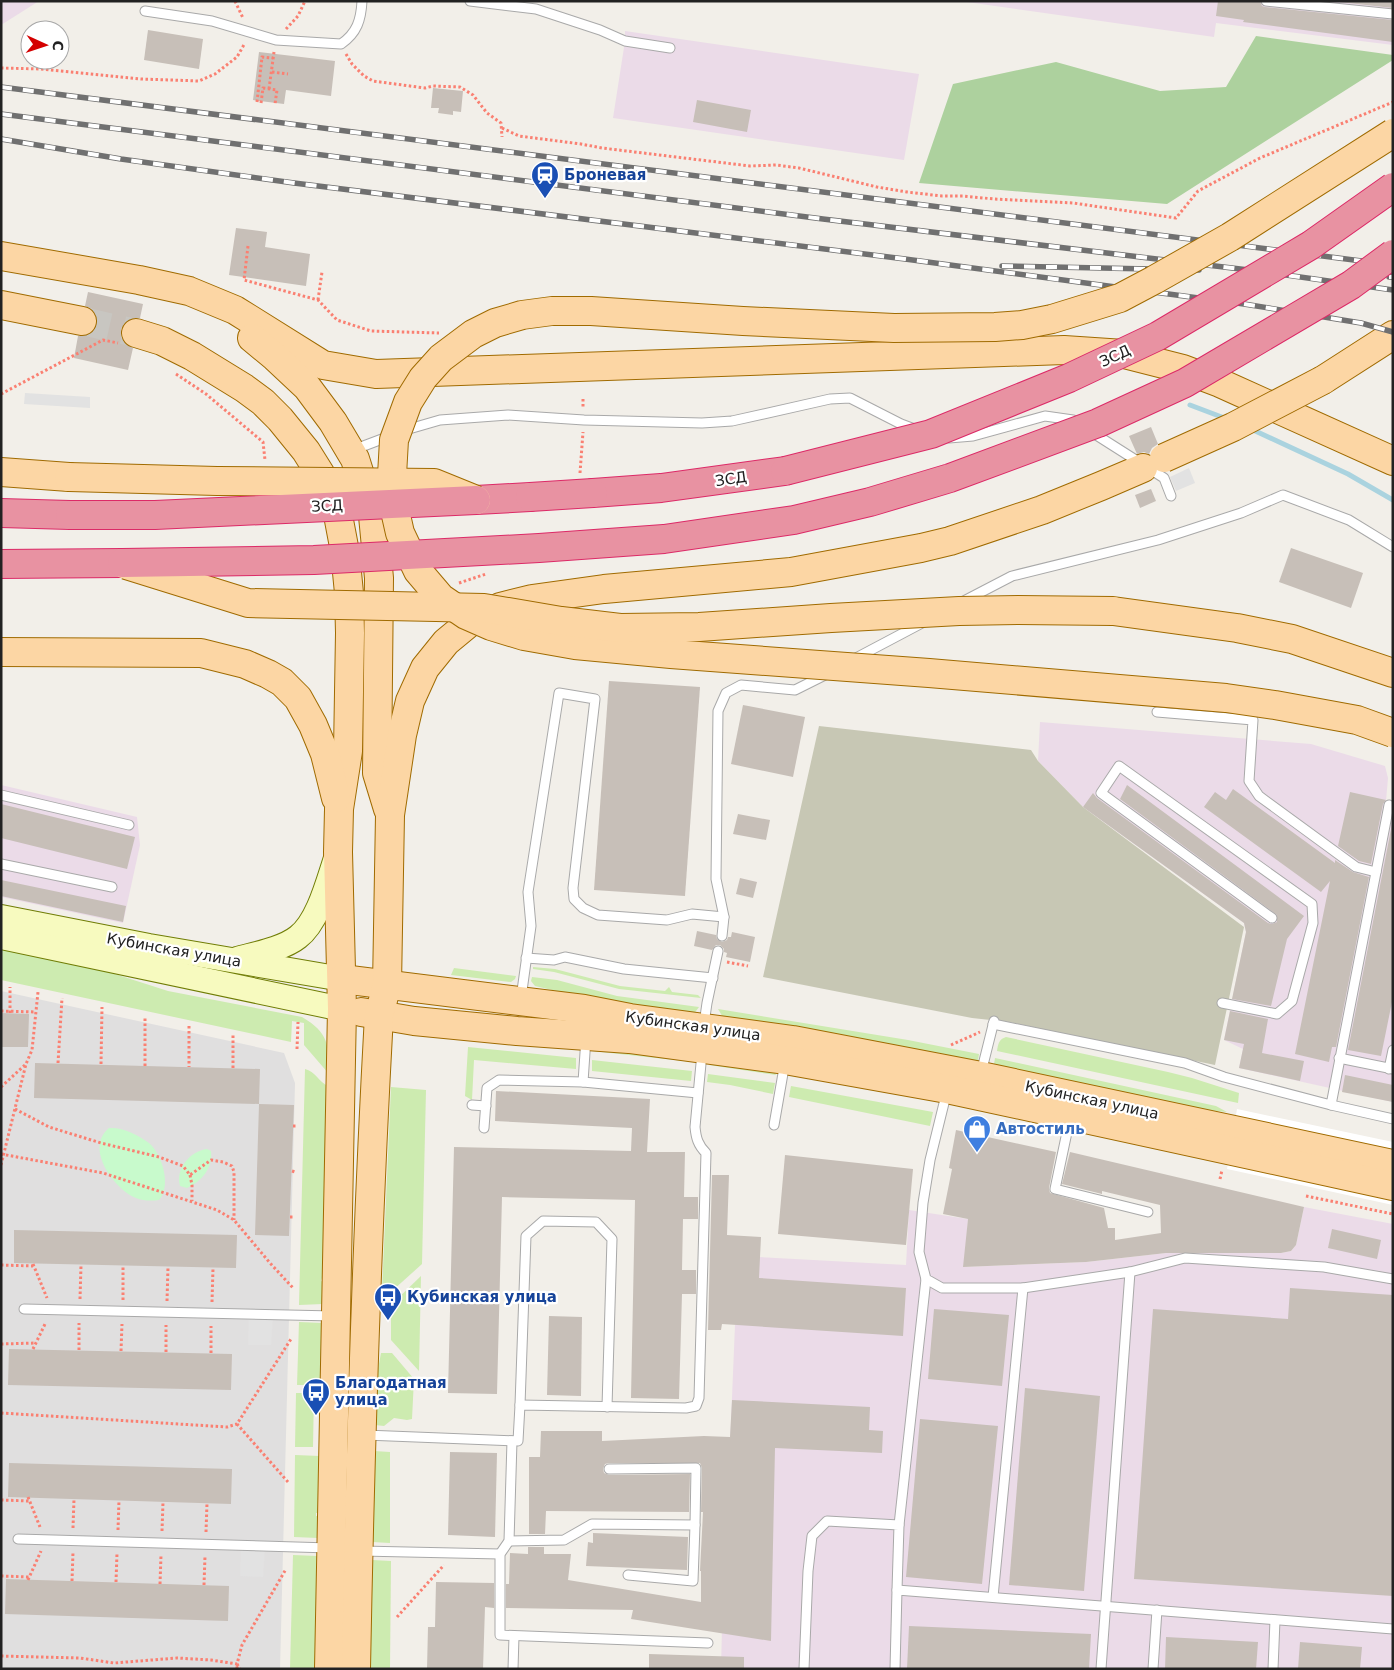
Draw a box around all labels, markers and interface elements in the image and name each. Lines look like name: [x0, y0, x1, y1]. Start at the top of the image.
north arrow: [20, 20, 70, 70]
text: С: [50, 40, 66, 51]
station icon: Броневая: [530, 160, 560, 199]
place label: Броневая: [564, 166, 646, 184]
street label: ЗСД: [1097, 341, 1133, 371]
street label: ЗСД: [714, 468, 748, 490]
street label: ЗСД: [311, 496, 343, 516]
street label: Кубинская улица: [105, 929, 243, 971]
street label: Кубинская улица: [624, 1008, 762, 1044]
street label: Кубинская улица: [1023, 1077, 1161, 1123]
shop icon: Автостиль: [962, 1114, 992, 1153]
place label: Автостиль: [996, 1120, 1085, 1138]
bus stop icon: Кубинская улица: [373, 1282, 403, 1321]
place label: Кубинская улица: [407, 1288, 557, 1306]
place label: Благодатная улица: [335, 1374, 447, 1409]
bus stop icon: Благодатная улица: [301, 1377, 331, 1416]

